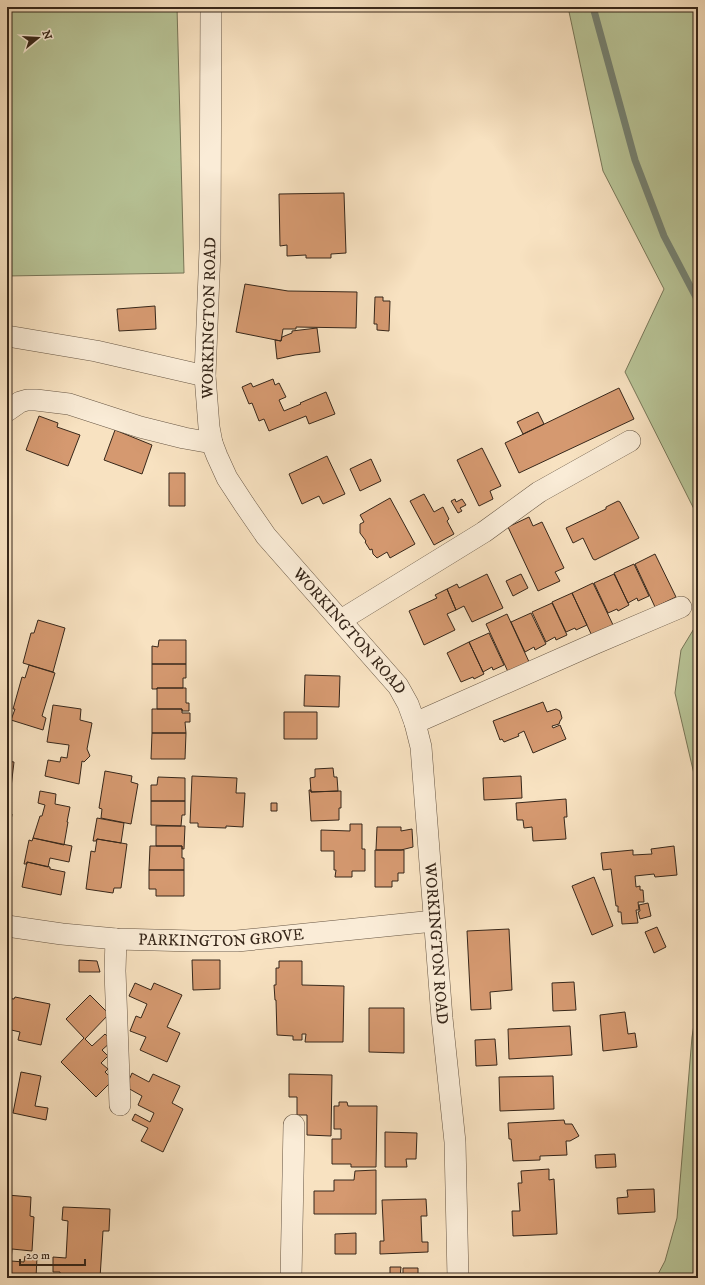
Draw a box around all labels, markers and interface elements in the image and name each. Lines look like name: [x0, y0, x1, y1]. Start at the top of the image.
north arrow: [18, 18, 58, 58]
text: N: [39, 29, 55, 42]
street label: WORKINGTON ROAD: [198, 237, 220, 400]
street label: WORKINGTON ROAD: [288, 563, 411, 698]
street label: WORKINGTON ROAD: [420, 861, 453, 1025]
street label: PARKINGTON GROVE: [138, 924, 305, 951]
scale bar: [20, 1241, 85, 1267]
text: 20 m: [26, 1248, 50, 1263]

